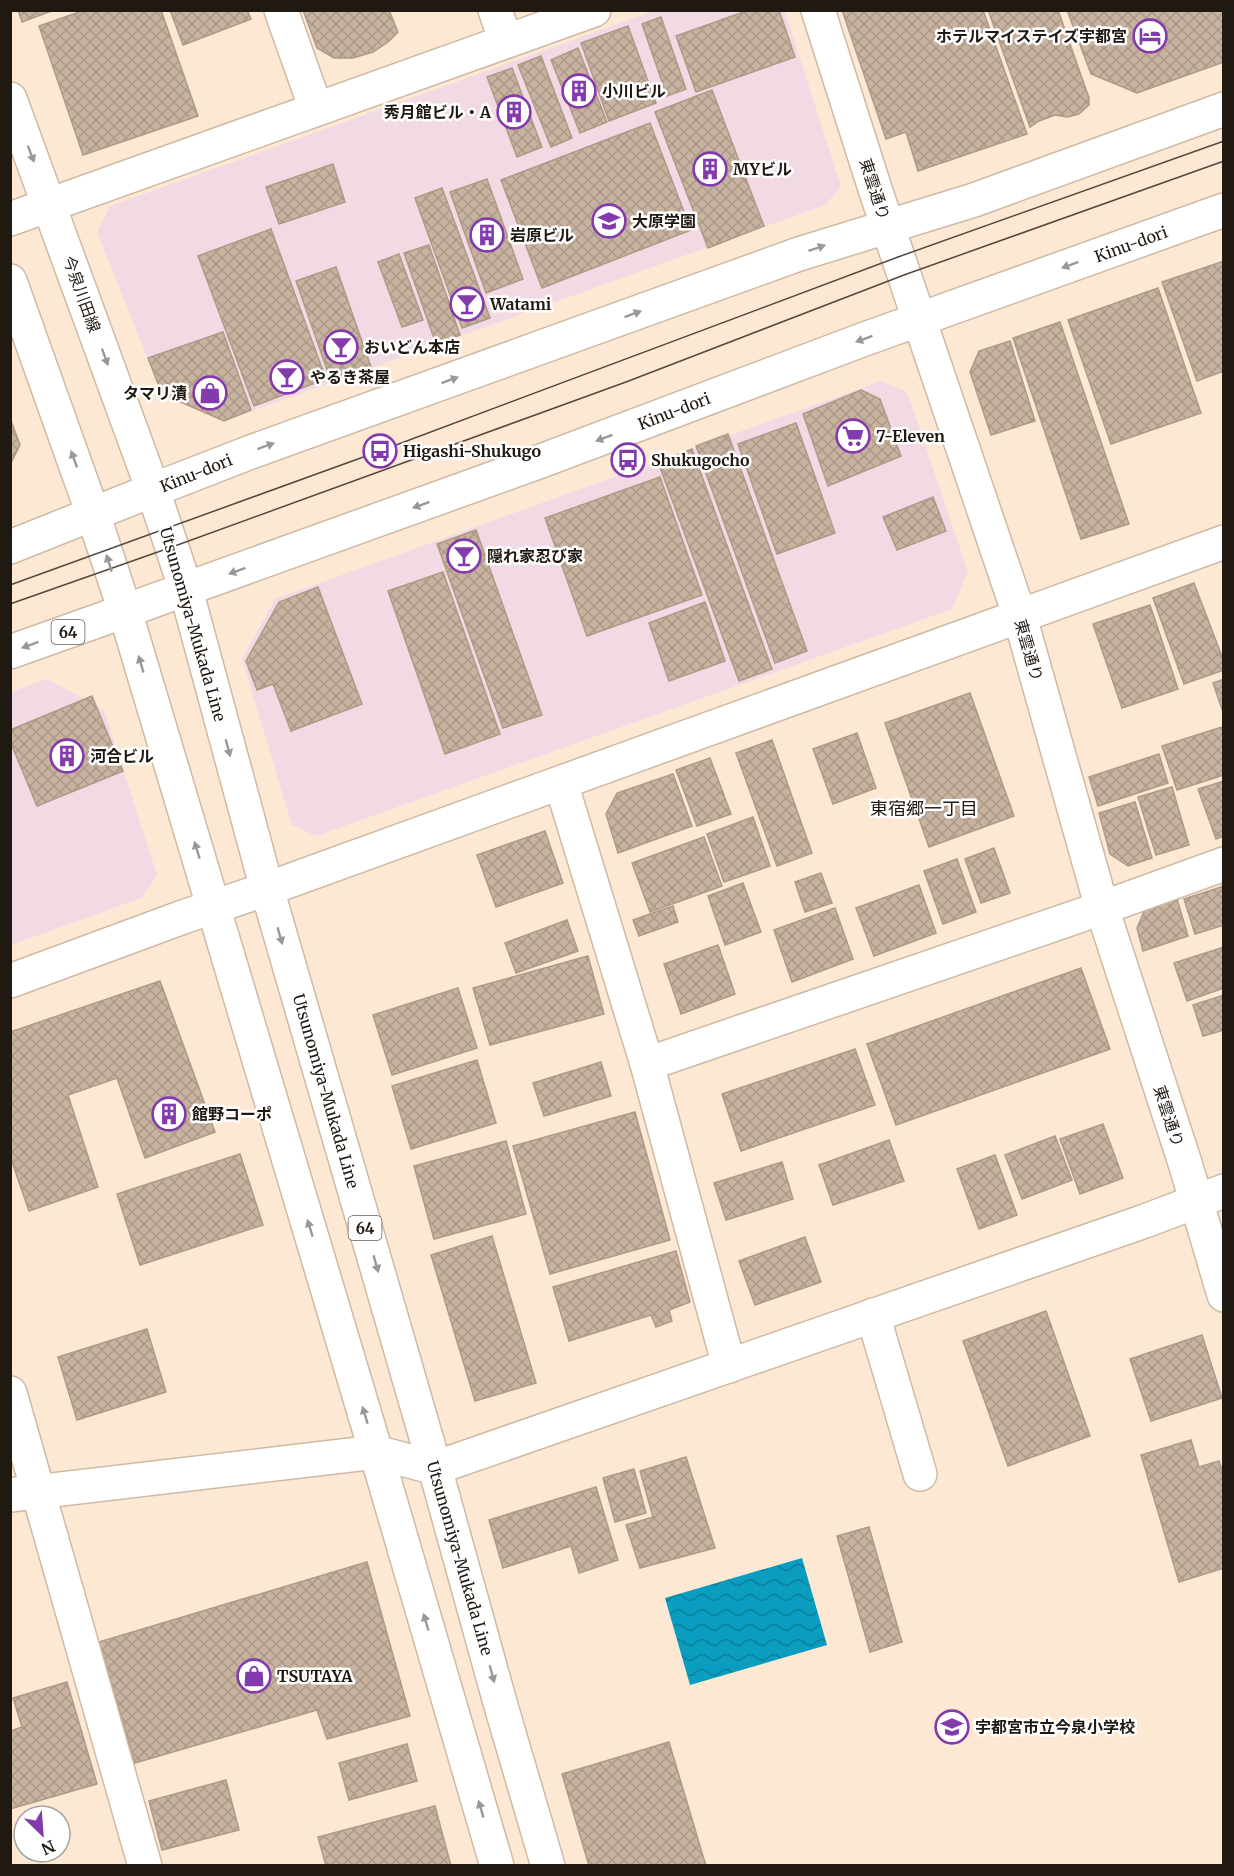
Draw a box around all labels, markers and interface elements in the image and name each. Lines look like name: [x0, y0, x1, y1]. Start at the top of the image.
hotel icon: ホテルマイステイズ宇都宮: [1132, 18, 1168, 54]
place label: ホテルマイステイズ宇都宮: [936, 26, 1127, 46]
building icon: 小川ビル: [561, 73, 597, 109]
place label: 小川ビル: [602, 81, 666, 101]
building icon: 秀月館ビル・A: [496, 94, 532, 130]
place label: 秀月館ビル・A: [384, 102, 492, 122]
one-way arrow: [26, 145, 36, 163]
building icon: MYビル: [692, 151, 728, 187]
street label: 東雲通り: [856, 155, 894, 223]
place label: MYビル: [733, 159, 792, 179]
school or university icon: 大原学園: [591, 203, 627, 239]
place label: 大原学園: [632, 211, 696, 231]
building icon: 岩原ビル: [469, 217, 505, 253]
street label: Kinu-dori: [1092, 222, 1170, 266]
place label: 岩原ビル: [510, 225, 574, 245]
one-way arrow: [808, 243, 826, 253]
street label: 今泉川田線: [59, 253, 105, 335]
one-way arrow: [1060, 261, 1078, 271]
bar icon: Watami: [449, 286, 485, 322]
place label: Watami: [489, 294, 552, 314]
one-way arrow: [624, 309, 642, 319]
bar icon: おいどん本店: [323, 329, 359, 365]
one-way arrow: [855, 334, 873, 344]
place label: おいどん本店: [364, 337, 460, 357]
one-way arrow: [100, 348, 110, 366]
bar icon: やるき茶屋: [269, 359, 305, 395]
place label: やるき茶屋: [310, 367, 390, 387]
shop icon: タマリ漬: [192, 375, 228, 411]
one-way arrow: [441, 375, 459, 385]
place label: タマリ漬: [123, 383, 187, 403]
street label: Kinu-dori: [635, 388, 713, 434]
supermarket icon: 7-Eleven: [835, 418, 871, 454]
place label: 7-Eleven: [876, 426, 945, 446]
bus stop icon: Higashi-Shukugo: [362, 433, 398, 469]
one-way arrow: [594, 433, 612, 443]
one-way arrow: [257, 441, 275, 450]
place label: Higashi-Shukugo: [403, 441, 541, 461]
bus stop icon: Shukugocho: [610, 442, 646, 478]
street label: Kinu-dori: [157, 449, 235, 497]
one-way arrow: [68, 450, 78, 468]
place label: Shukugocho: [651, 450, 750, 470]
one-way arrow: [411, 500, 429, 510]
street label: Utsunomiya-Mukada Line: [156, 524, 230, 724]
bar icon: 隠れ家忍び家: [446, 538, 482, 574]
place label: 隠れ家忍び家: [487, 546, 583, 566]
one-way arrow: [104, 554, 113, 572]
one-way arrow: [228, 566, 246, 576]
street label: 東雲通り: [1011, 616, 1047, 684]
road number: 64: [52, 620, 84, 644]
one-way arrow: [21, 640, 39, 650]
one-way arrow: [135, 654, 145, 673]
building icon: 河合ビル: [49, 738, 85, 774]
one-way arrow: [224, 739, 234, 757]
place label: 河合ビル: [90, 746, 154, 766]
district label: 東宿郷一丁目: [870, 797, 978, 820]
one-way arrow: [192, 841, 201, 859]
one-way arrow: [276, 927, 286, 945]
street label: Utsunomiya-Mukada Line: [289, 991, 363, 1191]
street label: 東雲通り: [1150, 1082, 1188, 1150]
building icon: 館野コーポ: [151, 1096, 187, 1132]
place label: 館野コーポ: [192, 1104, 272, 1124]
road number: 64: [348, 1216, 382, 1240]
one-way arrow: [305, 1219, 314, 1237]
one-way arrow: [372, 1255, 381, 1273]
one-way arrow: [360, 1406, 369, 1424]
street label: Utsunomiya-Mukada Line: [423, 1458, 497, 1658]
one-way arrow: [421, 1613, 430, 1631]
shop icon: TSUTAYA: [236, 1658, 272, 1694]
one-way arrow: [488, 1665, 497, 1683]
place label: TSUTAYA: [277, 1666, 353, 1686]
school or university icon: 宇都宮市立今泉小学校: [934, 1709, 970, 1745]
place label: 宇都宮市立今泉小学校: [975, 1717, 1135, 1737]
one-way arrow: [475, 1800, 485, 1818]
north arrow: [12, 1804, 72, 1864]
text: N: [38, 1836, 58, 1859]

